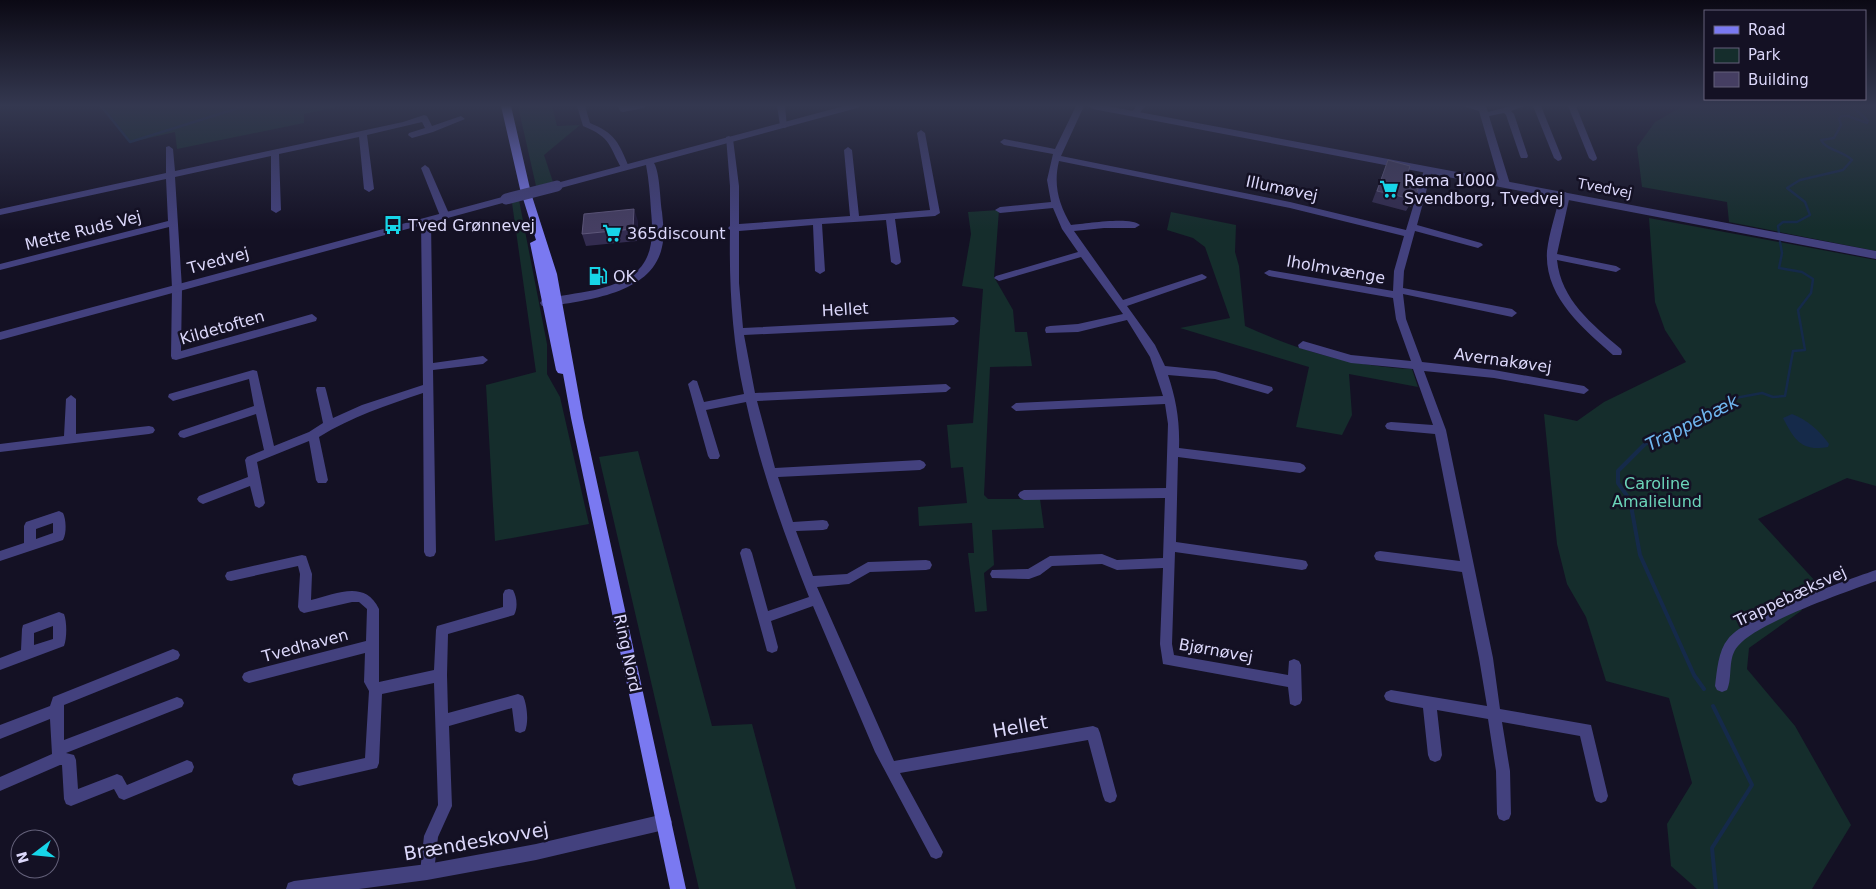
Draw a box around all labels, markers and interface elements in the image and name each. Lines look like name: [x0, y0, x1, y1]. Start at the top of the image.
legend: [1704, 10, 1866, 100]
text: Road: [1748, 21, 1786, 39]
text: Park: [1748, 46, 1781, 64]
text: Building: [1748, 71, 1809, 89]
place label: Rema 1000 Svendborg, Tvedvej: [1404, 171, 1563, 208]
street label: Illumøvej: [1244, 172, 1320, 205]
street label: Tvedvej: [1575, 175, 1634, 201]
supermarket icon: Rema 1000 Svendborg, Tvedvej: [1378, 178, 1400, 200]
street label: Mette Ruds Vej: [23, 207, 143, 254]
bus stop icon: Tved Grønnevej: [382, 214, 404, 236]
place label: Tved Grønnevej: [407, 216, 535, 235]
supermarket icon: 365discount: [601, 222, 623, 244]
place label: 365discount: [627, 224, 726, 243]
street label: Tvedvej: [184, 243, 251, 278]
street label: Iholmvænge: [1285, 251, 1387, 288]
fuel station icon: OK: [587, 265, 609, 287]
place label: OK: [613, 267, 637, 286]
street label: Hellet: [821, 299, 869, 320]
street label: Kildetoften: [178, 306, 267, 349]
street label: Avernakøvej: [1453, 344, 1553, 377]
water label: Trappebæk: [1642, 389, 1743, 455]
park label: Caroline Amalielund: [1612, 474, 1702, 511]
street label: Trappebæksvej: [1730, 562, 1849, 631]
street label: Ring Nord: [610, 612, 645, 694]
street label: Tvedhaven: [259, 625, 350, 666]
street label: Bjørnøvej: [1177, 635, 1255, 666]
street label: Hellet: [991, 710, 1049, 742]
street label: Brændeskovvej: [402, 817, 550, 865]
north arrow: [10, 829, 60, 879]
text: N: [13, 850, 32, 865]

